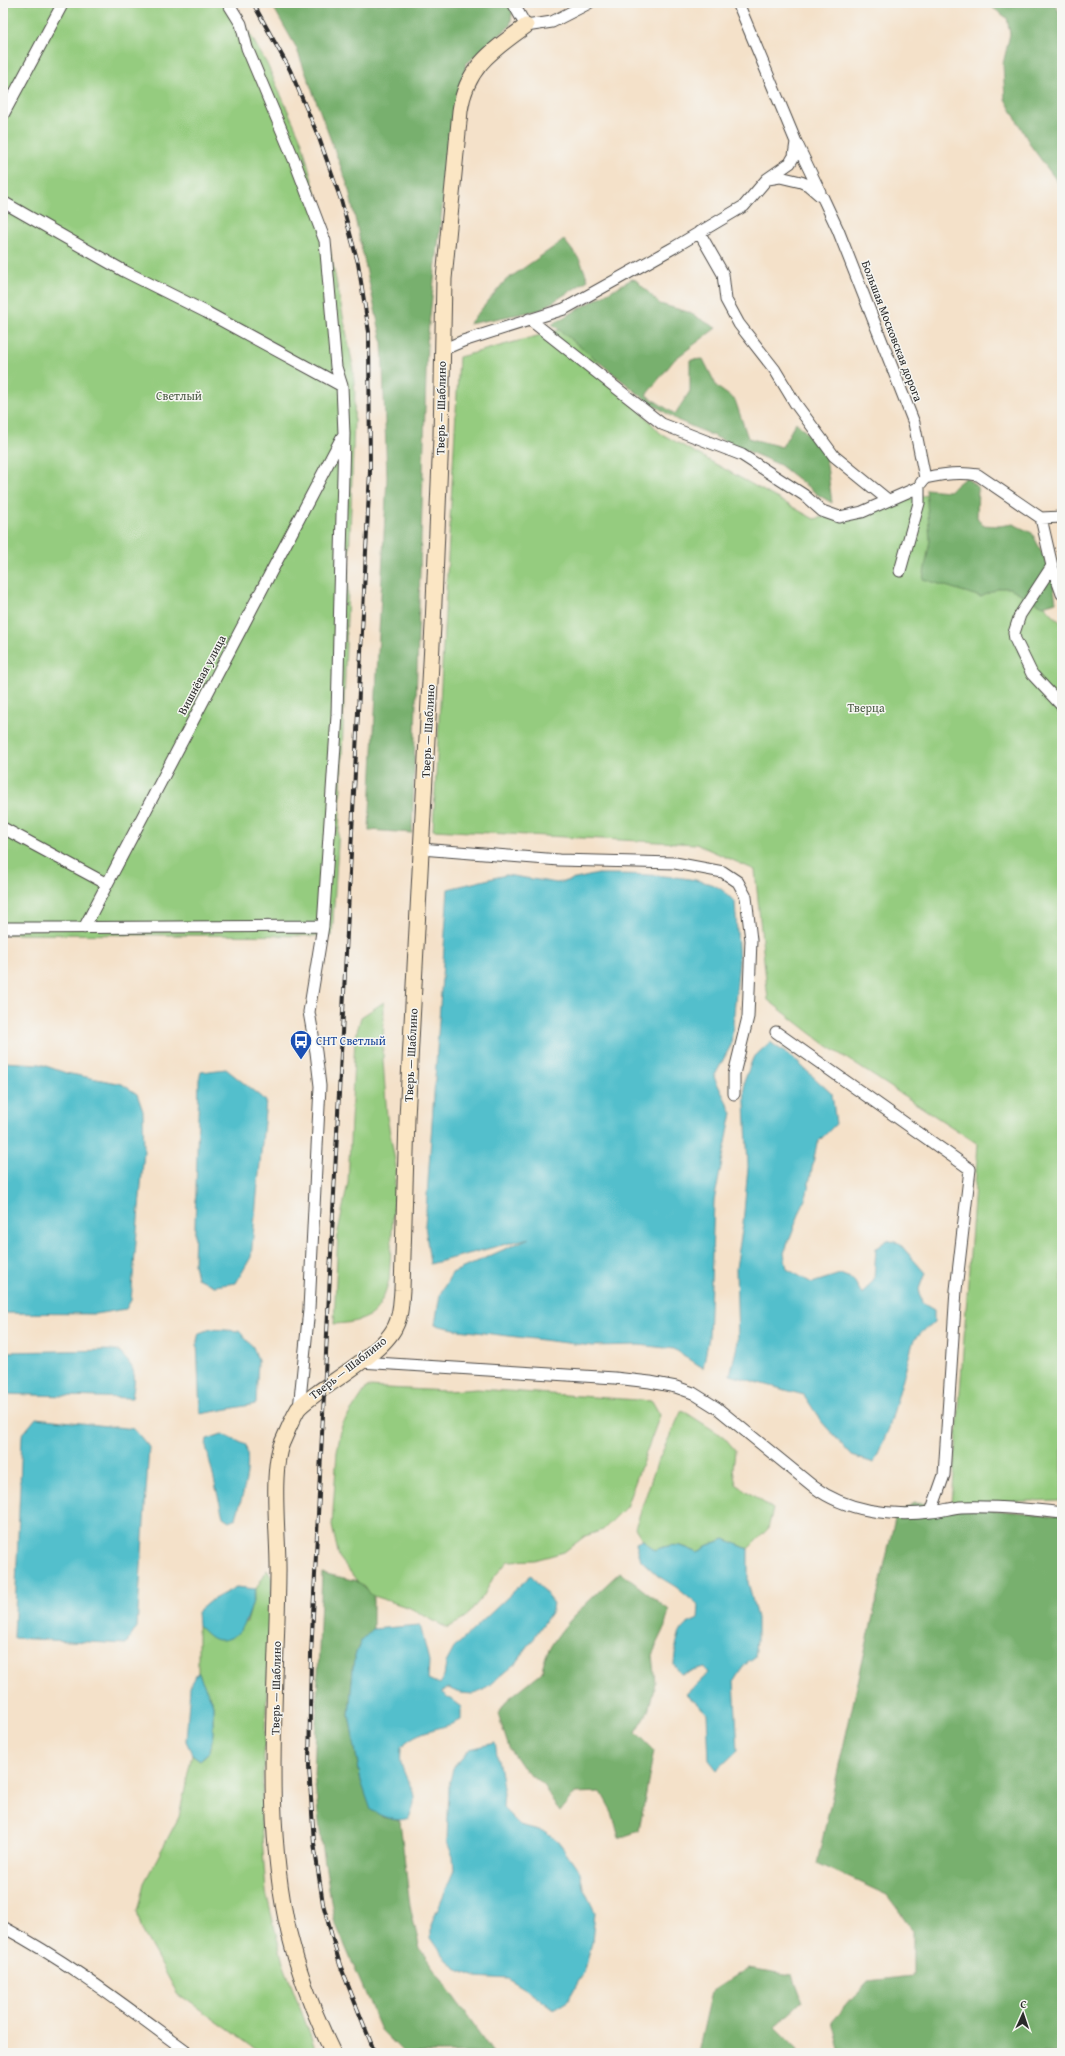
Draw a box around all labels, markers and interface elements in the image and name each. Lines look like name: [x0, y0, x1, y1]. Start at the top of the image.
street label: Большая Московская дорога: [858, 258, 927, 404]
street label: Тверь — Шаблино: [431, 361, 450, 455]
park label: Светлый: [156, 387, 202, 404]
street label: Вишнёвая улица: [173, 632, 230, 718]
street label: Тверь — Шаблино: [417, 684, 438, 778]
park label: Тверца: [847, 699, 885, 716]
street label: Тверь — Шаблино: [400, 1008, 421, 1102]
bus stop icon: СНТ Светлый: [288, 1028, 314, 1061]
place label: СНТ Светлый: [316, 1032, 386, 1049]
street label: Тверь — Шаблино: [306, 1332, 390, 1403]
street label: Тверь — Шаблино: [266, 1641, 285, 1735]
north arrow: [1003, 1994, 1043, 2034]
text: С: [1020, 1996, 1027, 2012]

